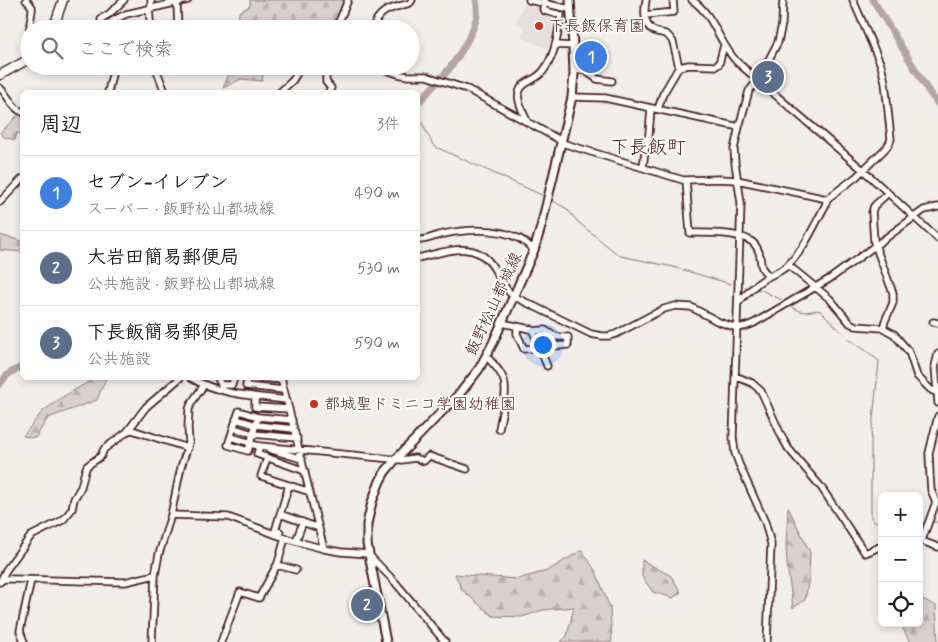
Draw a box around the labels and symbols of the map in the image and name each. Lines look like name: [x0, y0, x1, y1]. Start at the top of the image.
place label: 下長飯保育園: [549, 16, 645, 37]
marker: 下長飯保育園: [533, 20, 545, 32]
pin: 1: [575, 38, 607, 76]
pin: 3: [752, 58, 784, 96]
district label: 下長飯町: [610, 135, 686, 160]
street label: 飯野松山都城線: [461, 249, 527, 359]
your location: [530, 332, 556, 358]
place label: 都城聖ドミニコ学園幼稚園: [324, 394, 516, 415]
marker: 都城聖ドミニコ学園幼稚園: [308, 398, 320, 410]
pin: 2: [351, 586, 383, 624]

